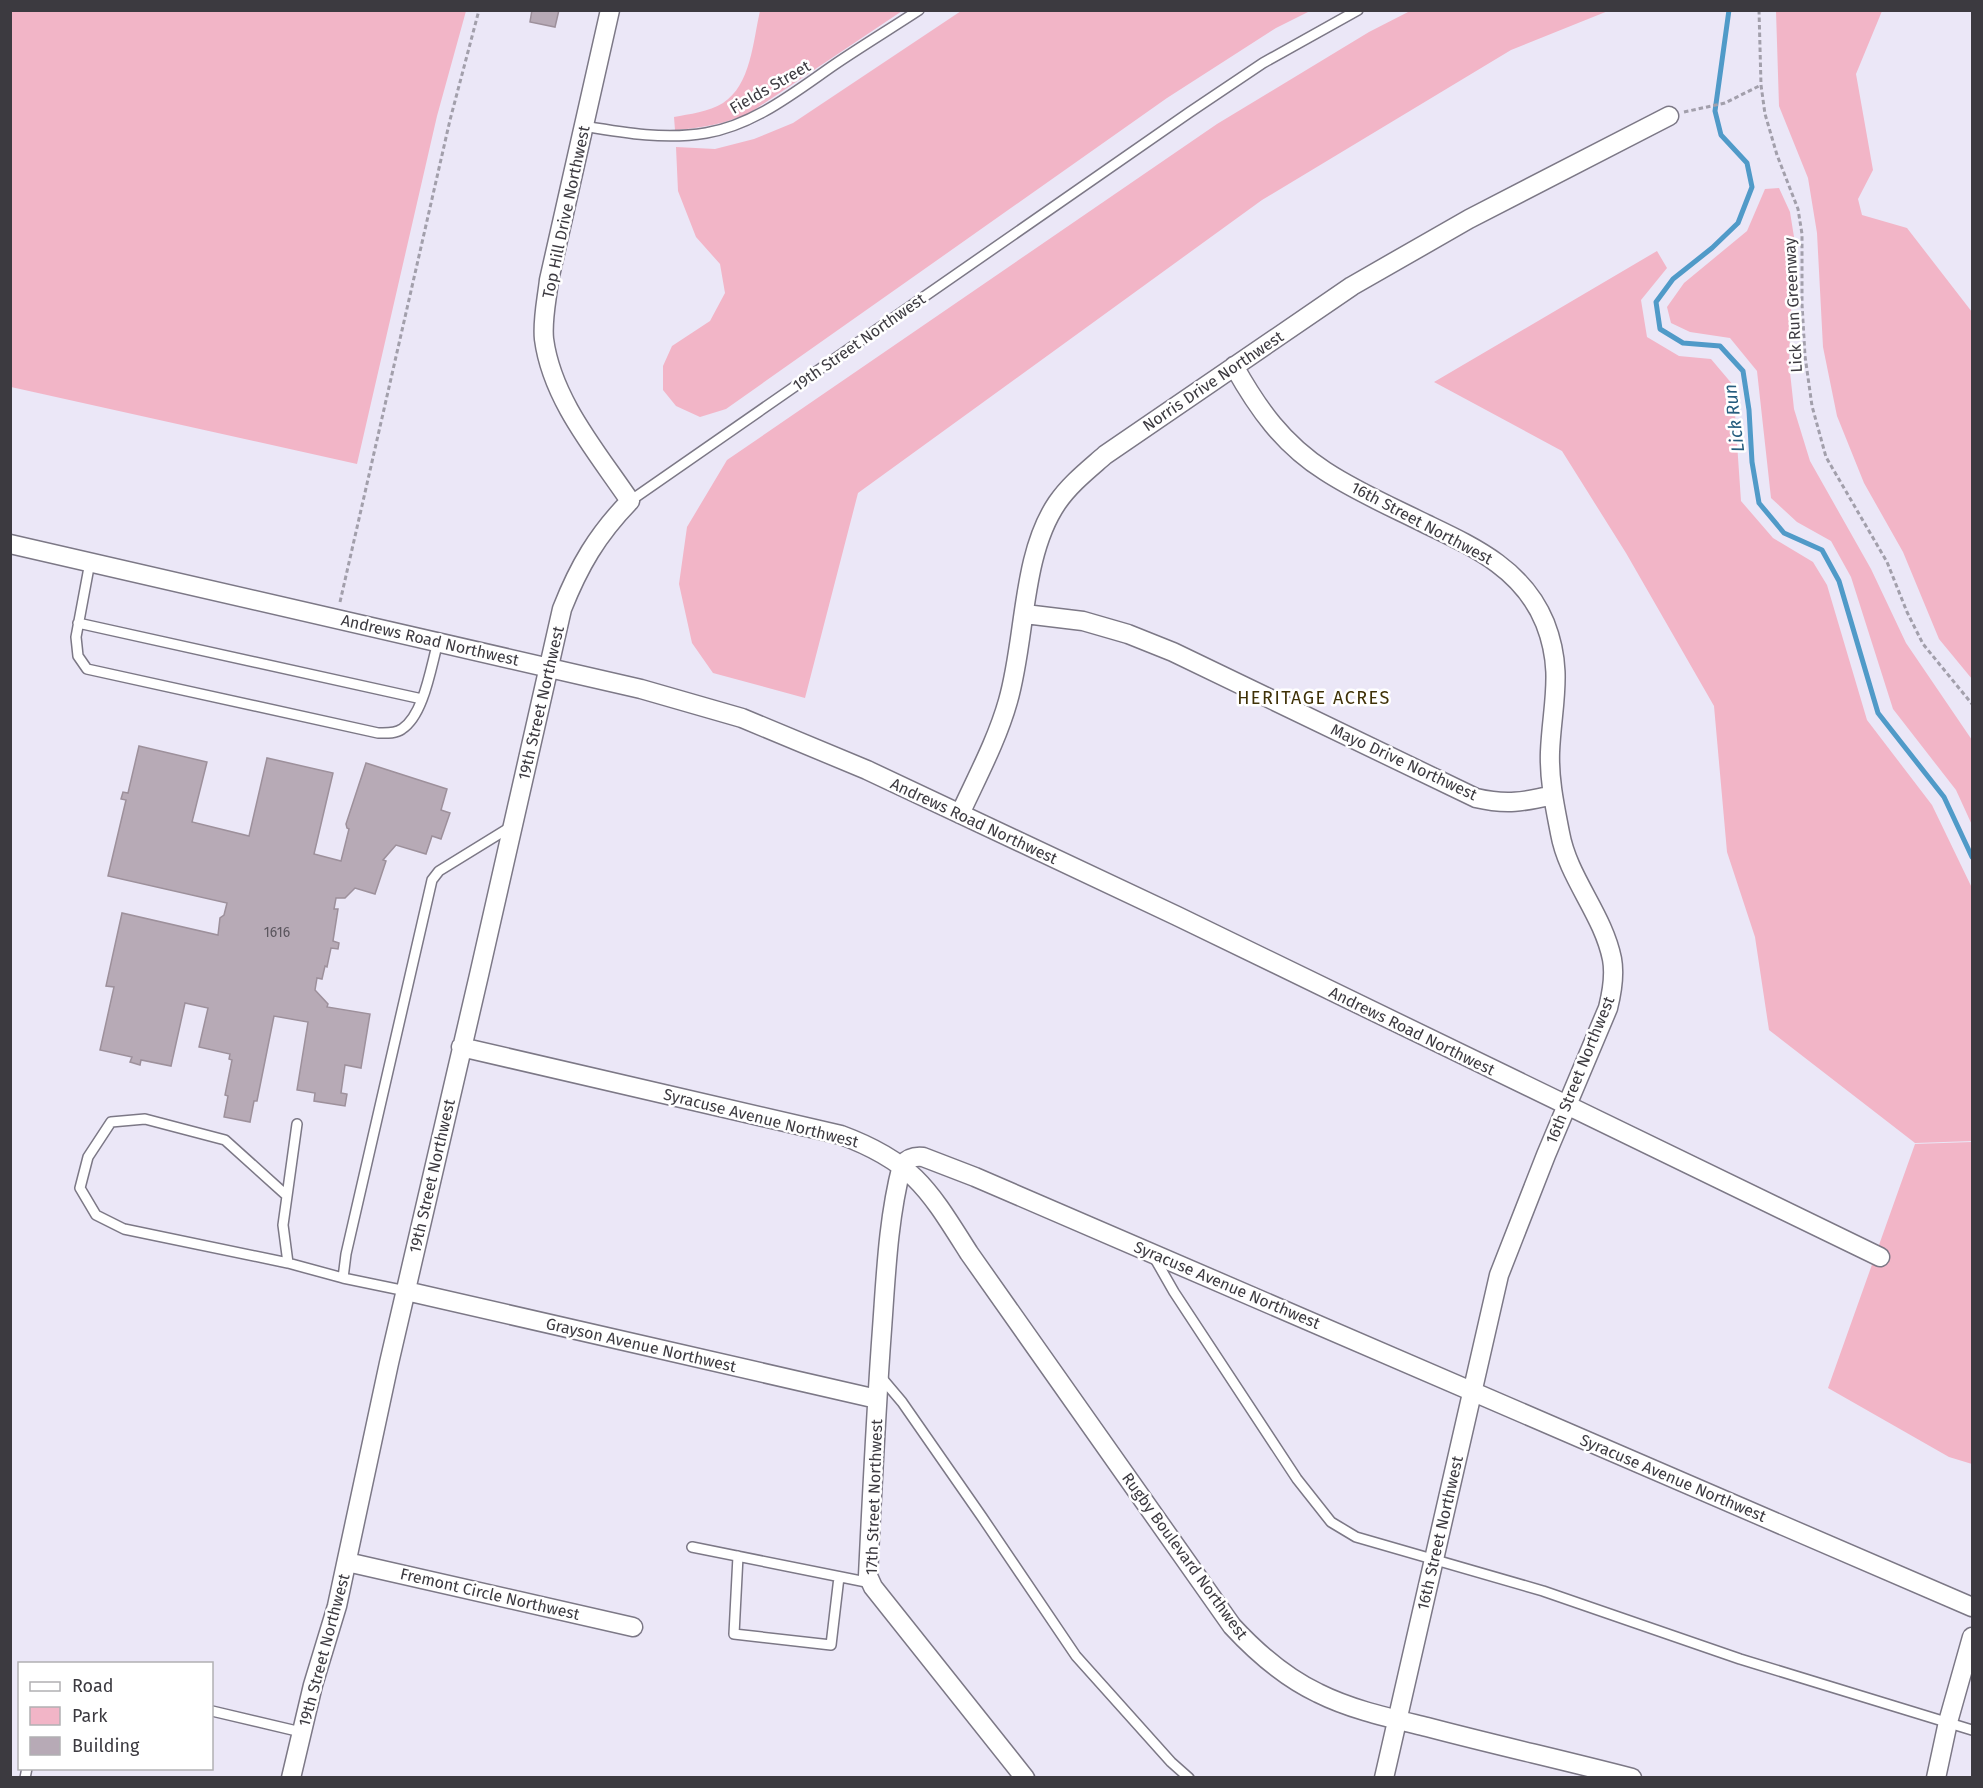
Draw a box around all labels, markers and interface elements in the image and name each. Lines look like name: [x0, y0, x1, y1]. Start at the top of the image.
street label: Fields Street: [726, 56, 814, 118]
street label: Top Hill Drive Northwest: [538, 124, 594, 300]
street label: Lick Run Greenway: [1780, 237, 1806, 373]
street label: 19th Street Northwest: [789, 289, 929, 395]
street label: Norris Drive Northwest: [1139, 327, 1287, 435]
water label: Lick Run: [1719, 383, 1749, 453]
street label: 16th Street Northwest: [1348, 478, 1496, 568]
street label: Andrews Road Northwest: [339, 610, 521, 670]
street label: 19th Street Northwest: [514, 624, 568, 782]
district label: HERITAGE ACRES: [1237, 687, 1391, 709]
street label: Mayo Drive Northwest: [1328, 720, 1480, 804]
street label: Andrews Road Northwest: [888, 774, 1061, 868]
house number: 1616: [264, 924, 290, 941]
street label: Andrews Road Northwest: [1326, 983, 1498, 1080]
street label: 16th Street Northwest: [1542, 993, 1618, 1147]
street label: Syracuse Avenue Northwest: [661, 1085, 861, 1152]
street label: 19th Street Northwest: [405, 1097, 459, 1255]
street label: Syracuse Avenue Northwest: [1131, 1237, 1323, 1333]
street label: Grayson Avenue Northwest: [544, 1314, 738, 1376]
street label: 17th Street Northwest: [862, 1418, 886, 1575]
street label: Syracuse Avenue Northwest: [1577, 1430, 1769, 1526]
street label: 16th Street Northwest: [1413, 1454, 1467, 1612]
street label: Rugby Boulevard Northwest: [1118, 1469, 1252, 1643]
street label: Fremont Circle Northwest: [398, 1564, 582, 1624]
street label: 19th Street Northwest: [294, 1571, 354, 1728]
legend: [18, 1662, 213, 1770]
text: Road: [72, 1675, 114, 1697]
text: Park: [72, 1705, 108, 1727]
text: Building: [72, 1735, 140, 1757]

